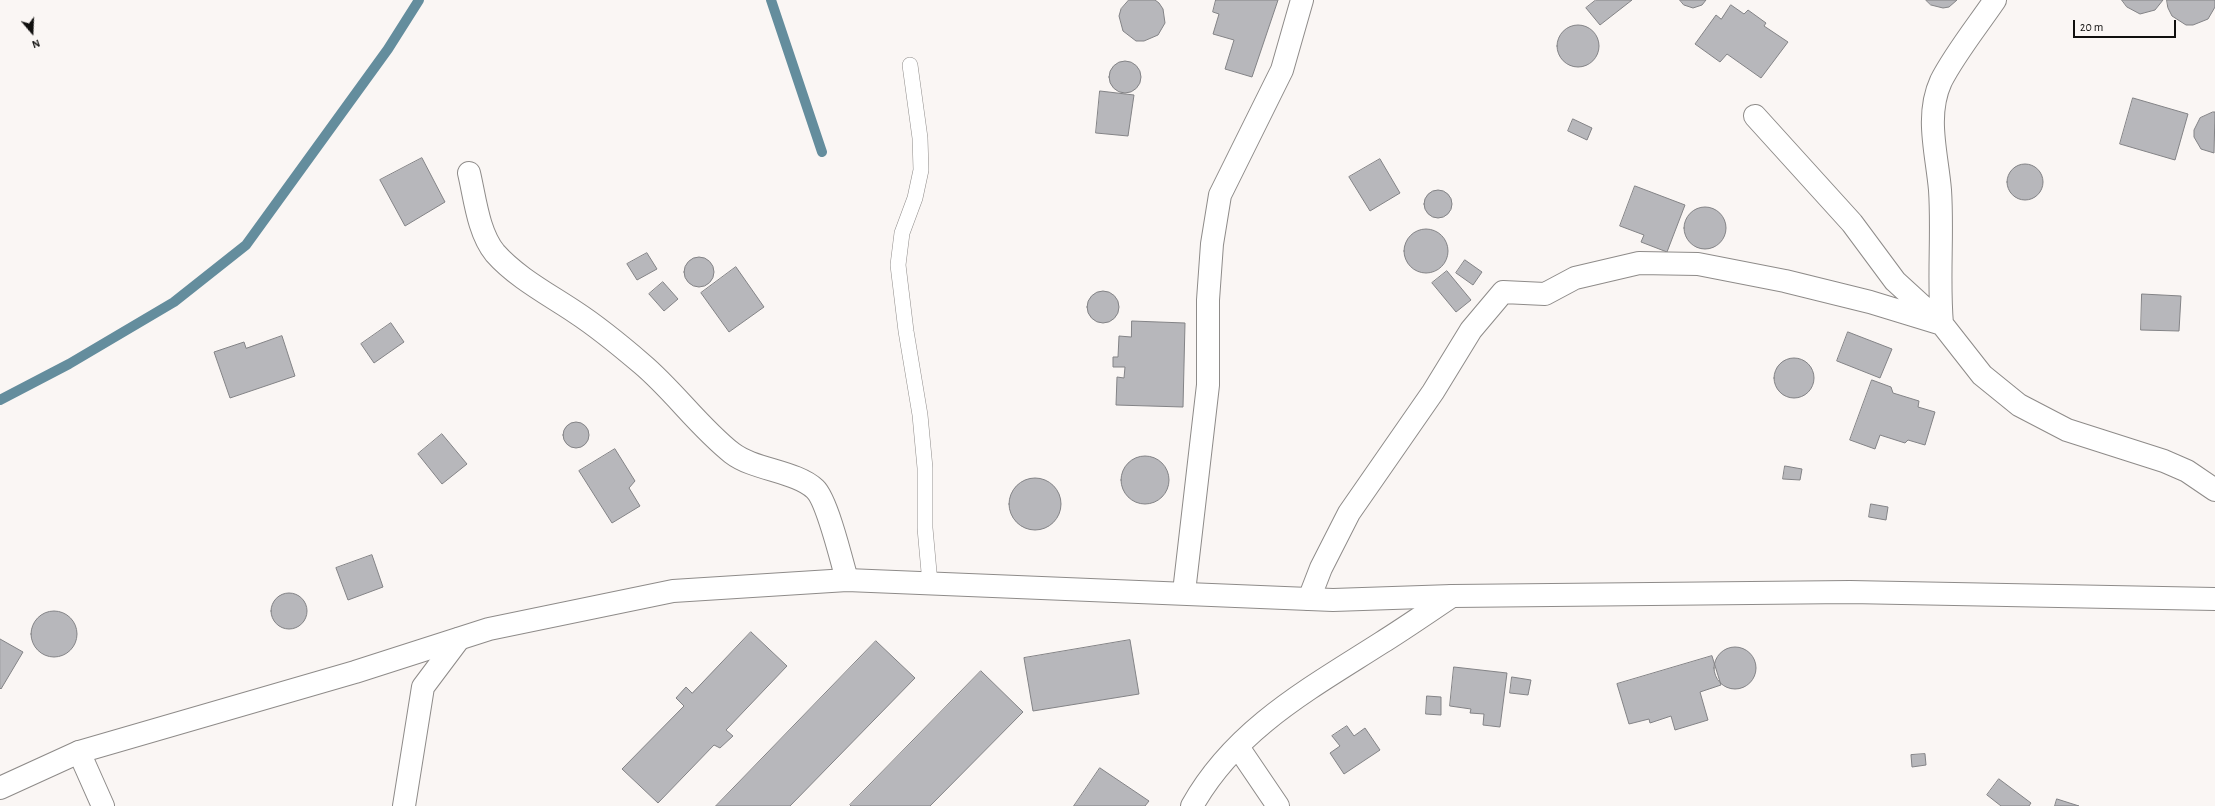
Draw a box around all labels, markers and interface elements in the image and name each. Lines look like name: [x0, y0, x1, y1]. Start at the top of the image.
north arrow: [12, 12, 52, 52]
scale bar: [2075, 12, 2178, 38]
text: 20 m: [2080, 21, 2103, 33]
text: N: [31, 37, 41, 50]

